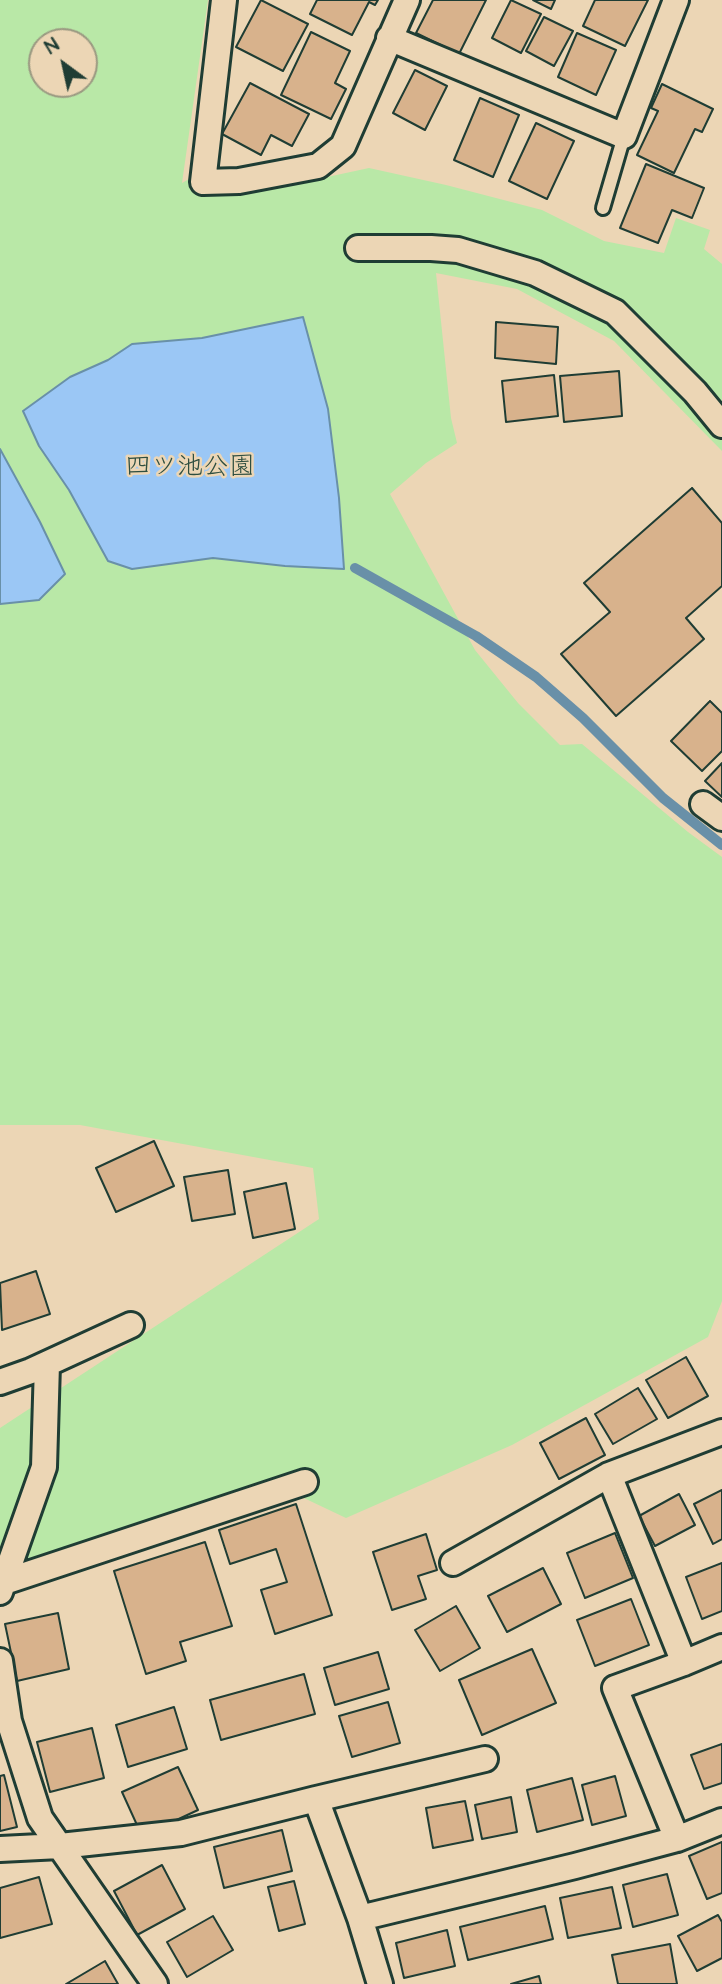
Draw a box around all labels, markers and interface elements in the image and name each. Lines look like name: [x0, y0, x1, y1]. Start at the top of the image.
north arrow: [28, 28, 98, 98]
text: N: [40, 32, 65, 61]
park label: 四ツ池公園: [125, 453, 255, 485]

